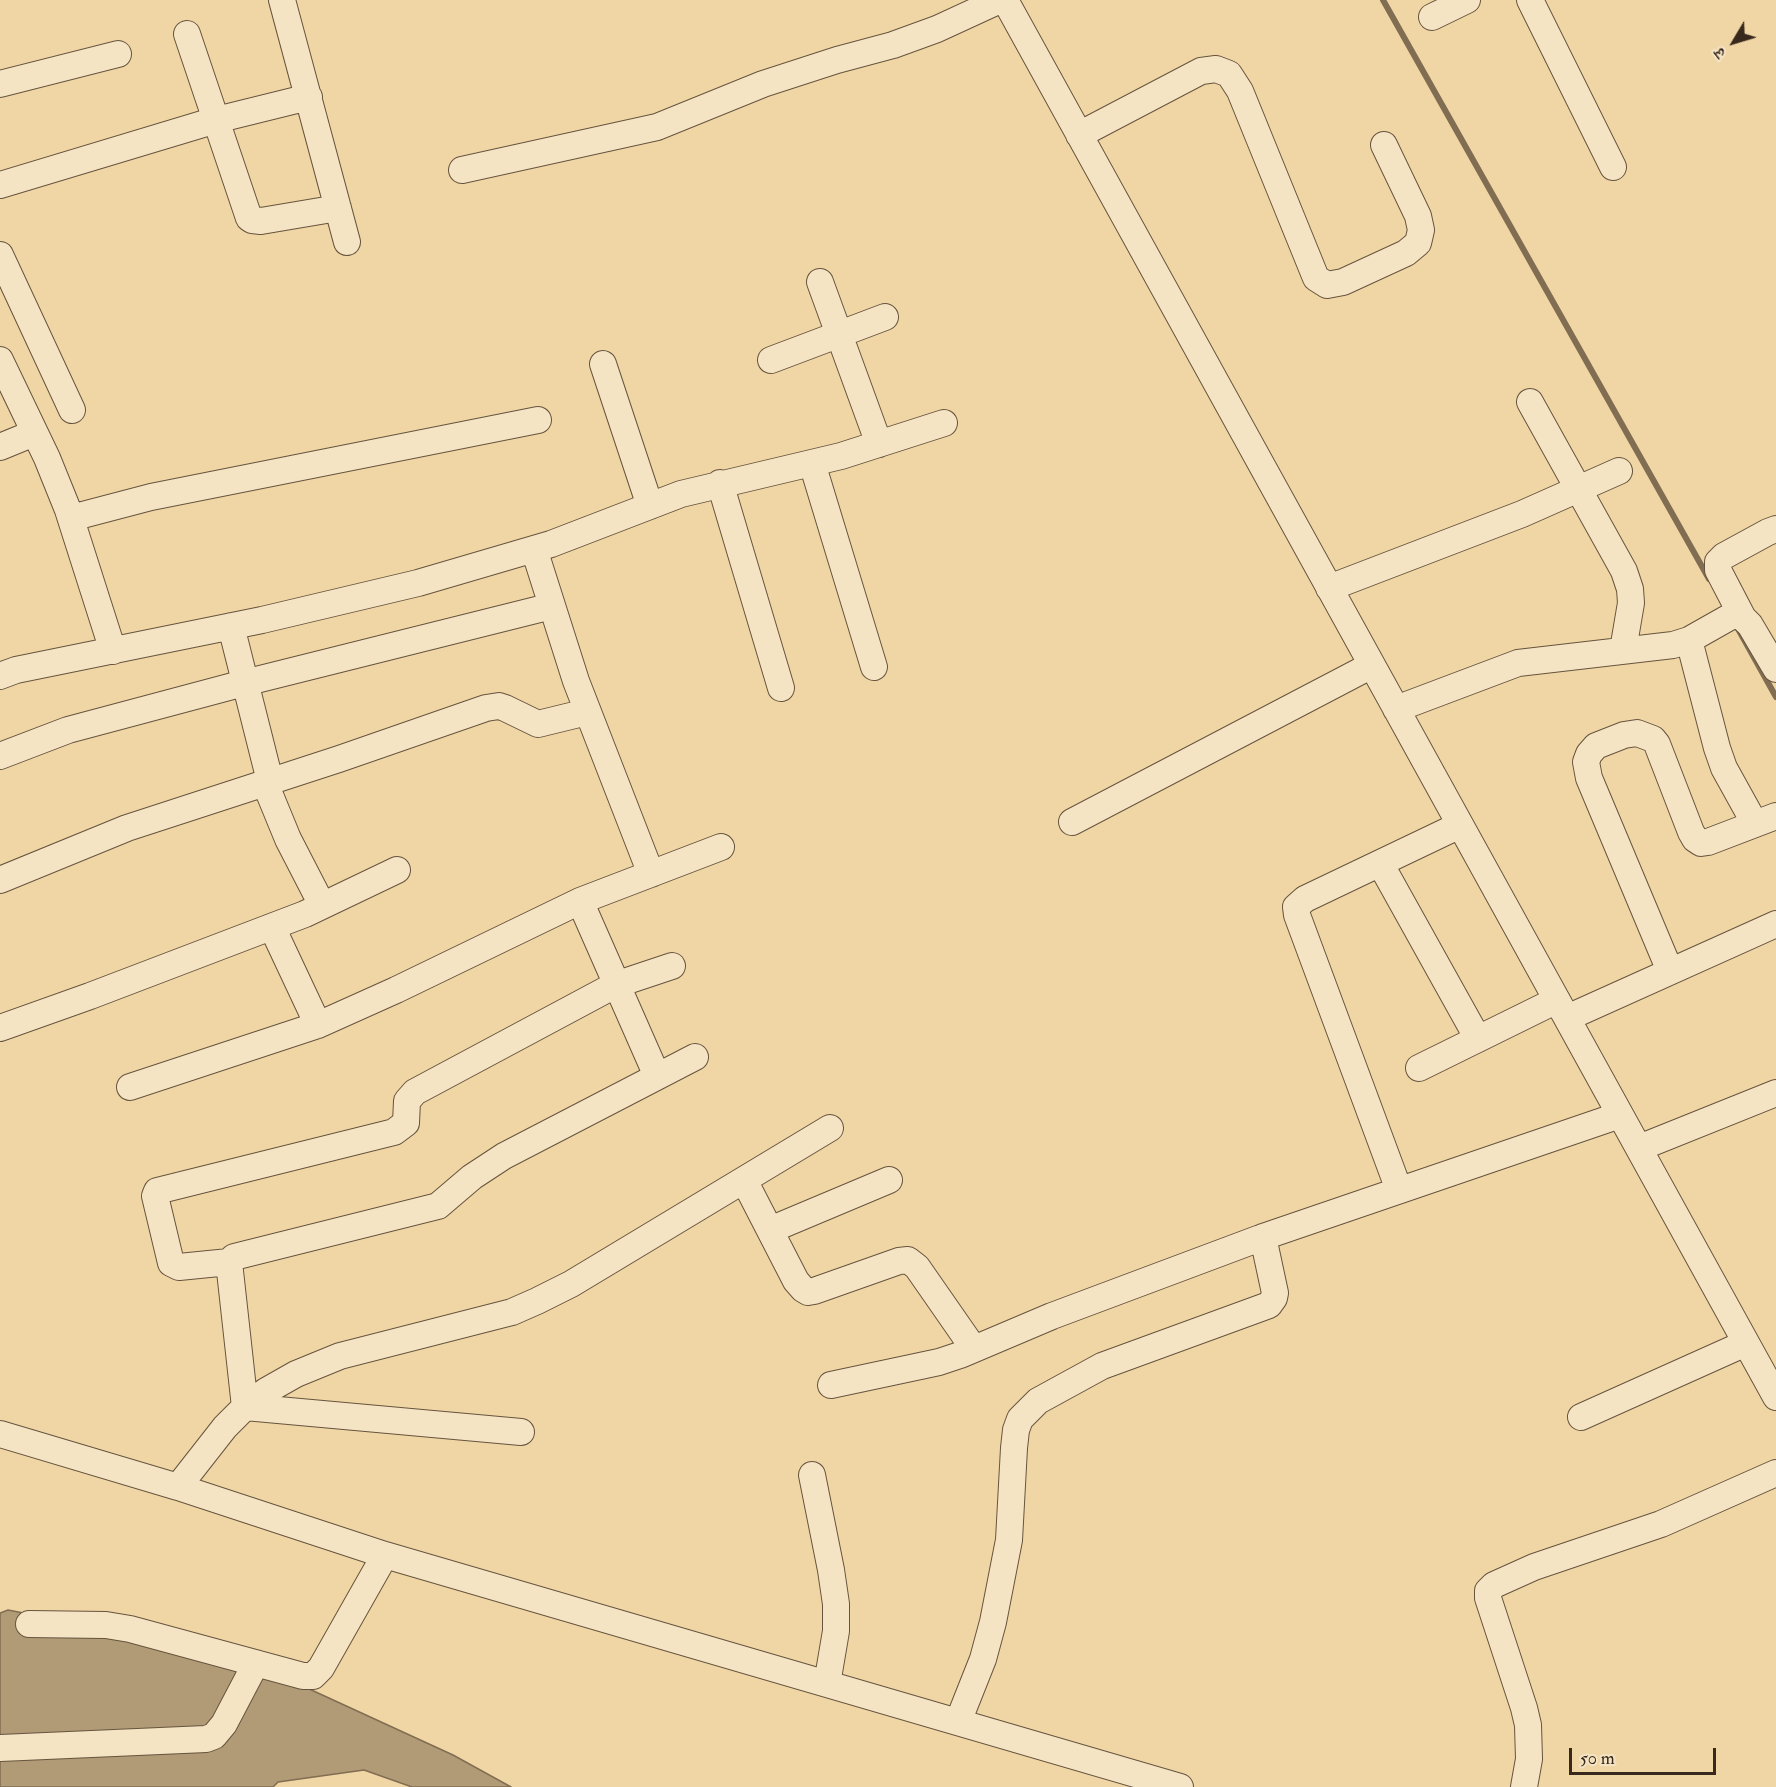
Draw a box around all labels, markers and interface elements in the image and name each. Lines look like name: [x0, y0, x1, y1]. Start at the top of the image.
north arrow: [1704, 12, 1764, 72]
text: उ: [1709, 44, 1730, 62]
scale bar: [1572, 1736, 1719, 1774]
text: 50 m: [1580, 1747, 1615, 1770]

